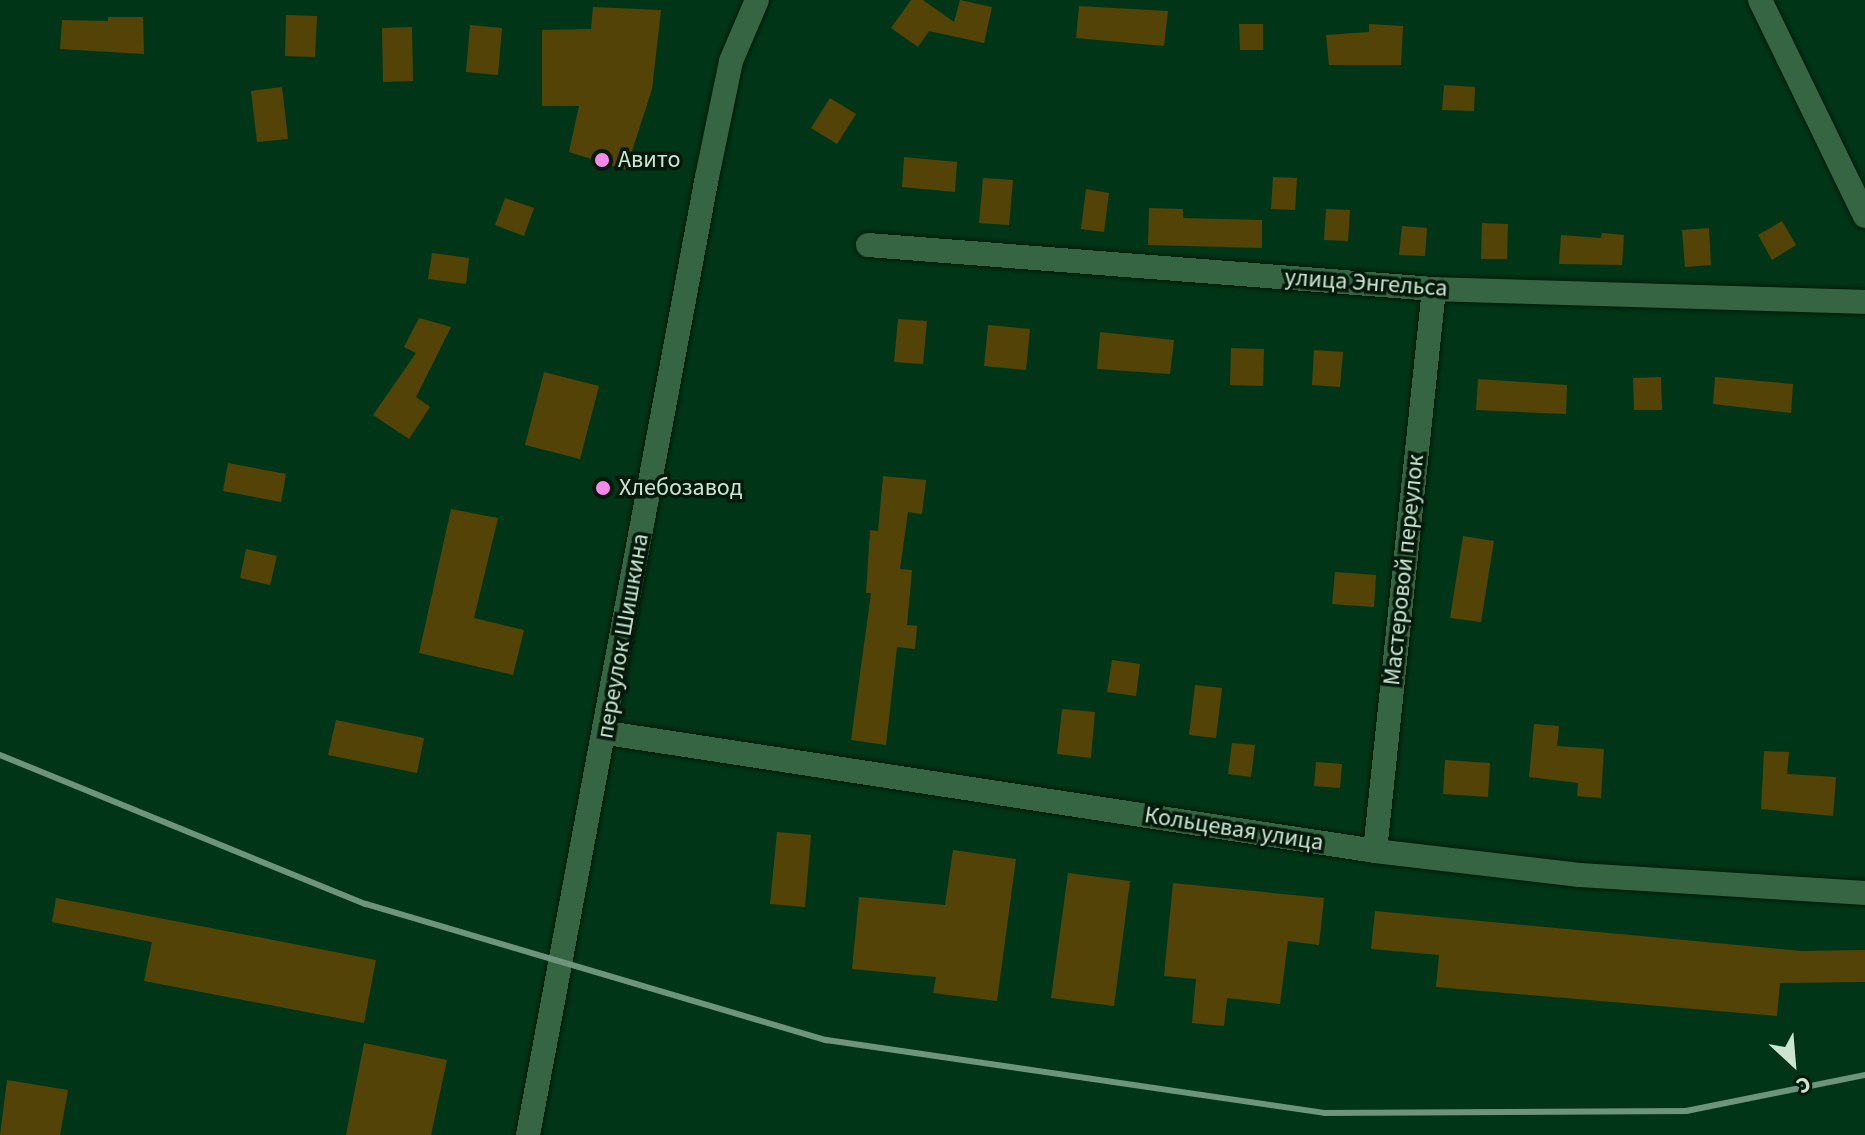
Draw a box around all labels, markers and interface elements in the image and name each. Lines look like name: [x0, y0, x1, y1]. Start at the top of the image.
place label: Авито: [618, 146, 681, 174]
marker: Авито: [593, 151, 611, 169]
street label: улица Энгельса: [1284, 263, 1448, 303]
street label: Мастеровой переулок: [1378, 453, 1430, 687]
place label: Хлебозавод: [619, 474, 743, 502]
marker: Хлебозавод: [594, 479, 612, 497]
street label: переулок Шишкина: [591, 531, 655, 741]
street label: Кольцевая улица: [1142, 801, 1326, 857]
north arrow: [1753, 1023, 1833, 1103]
text: С: [1791, 1067, 1816, 1102]

